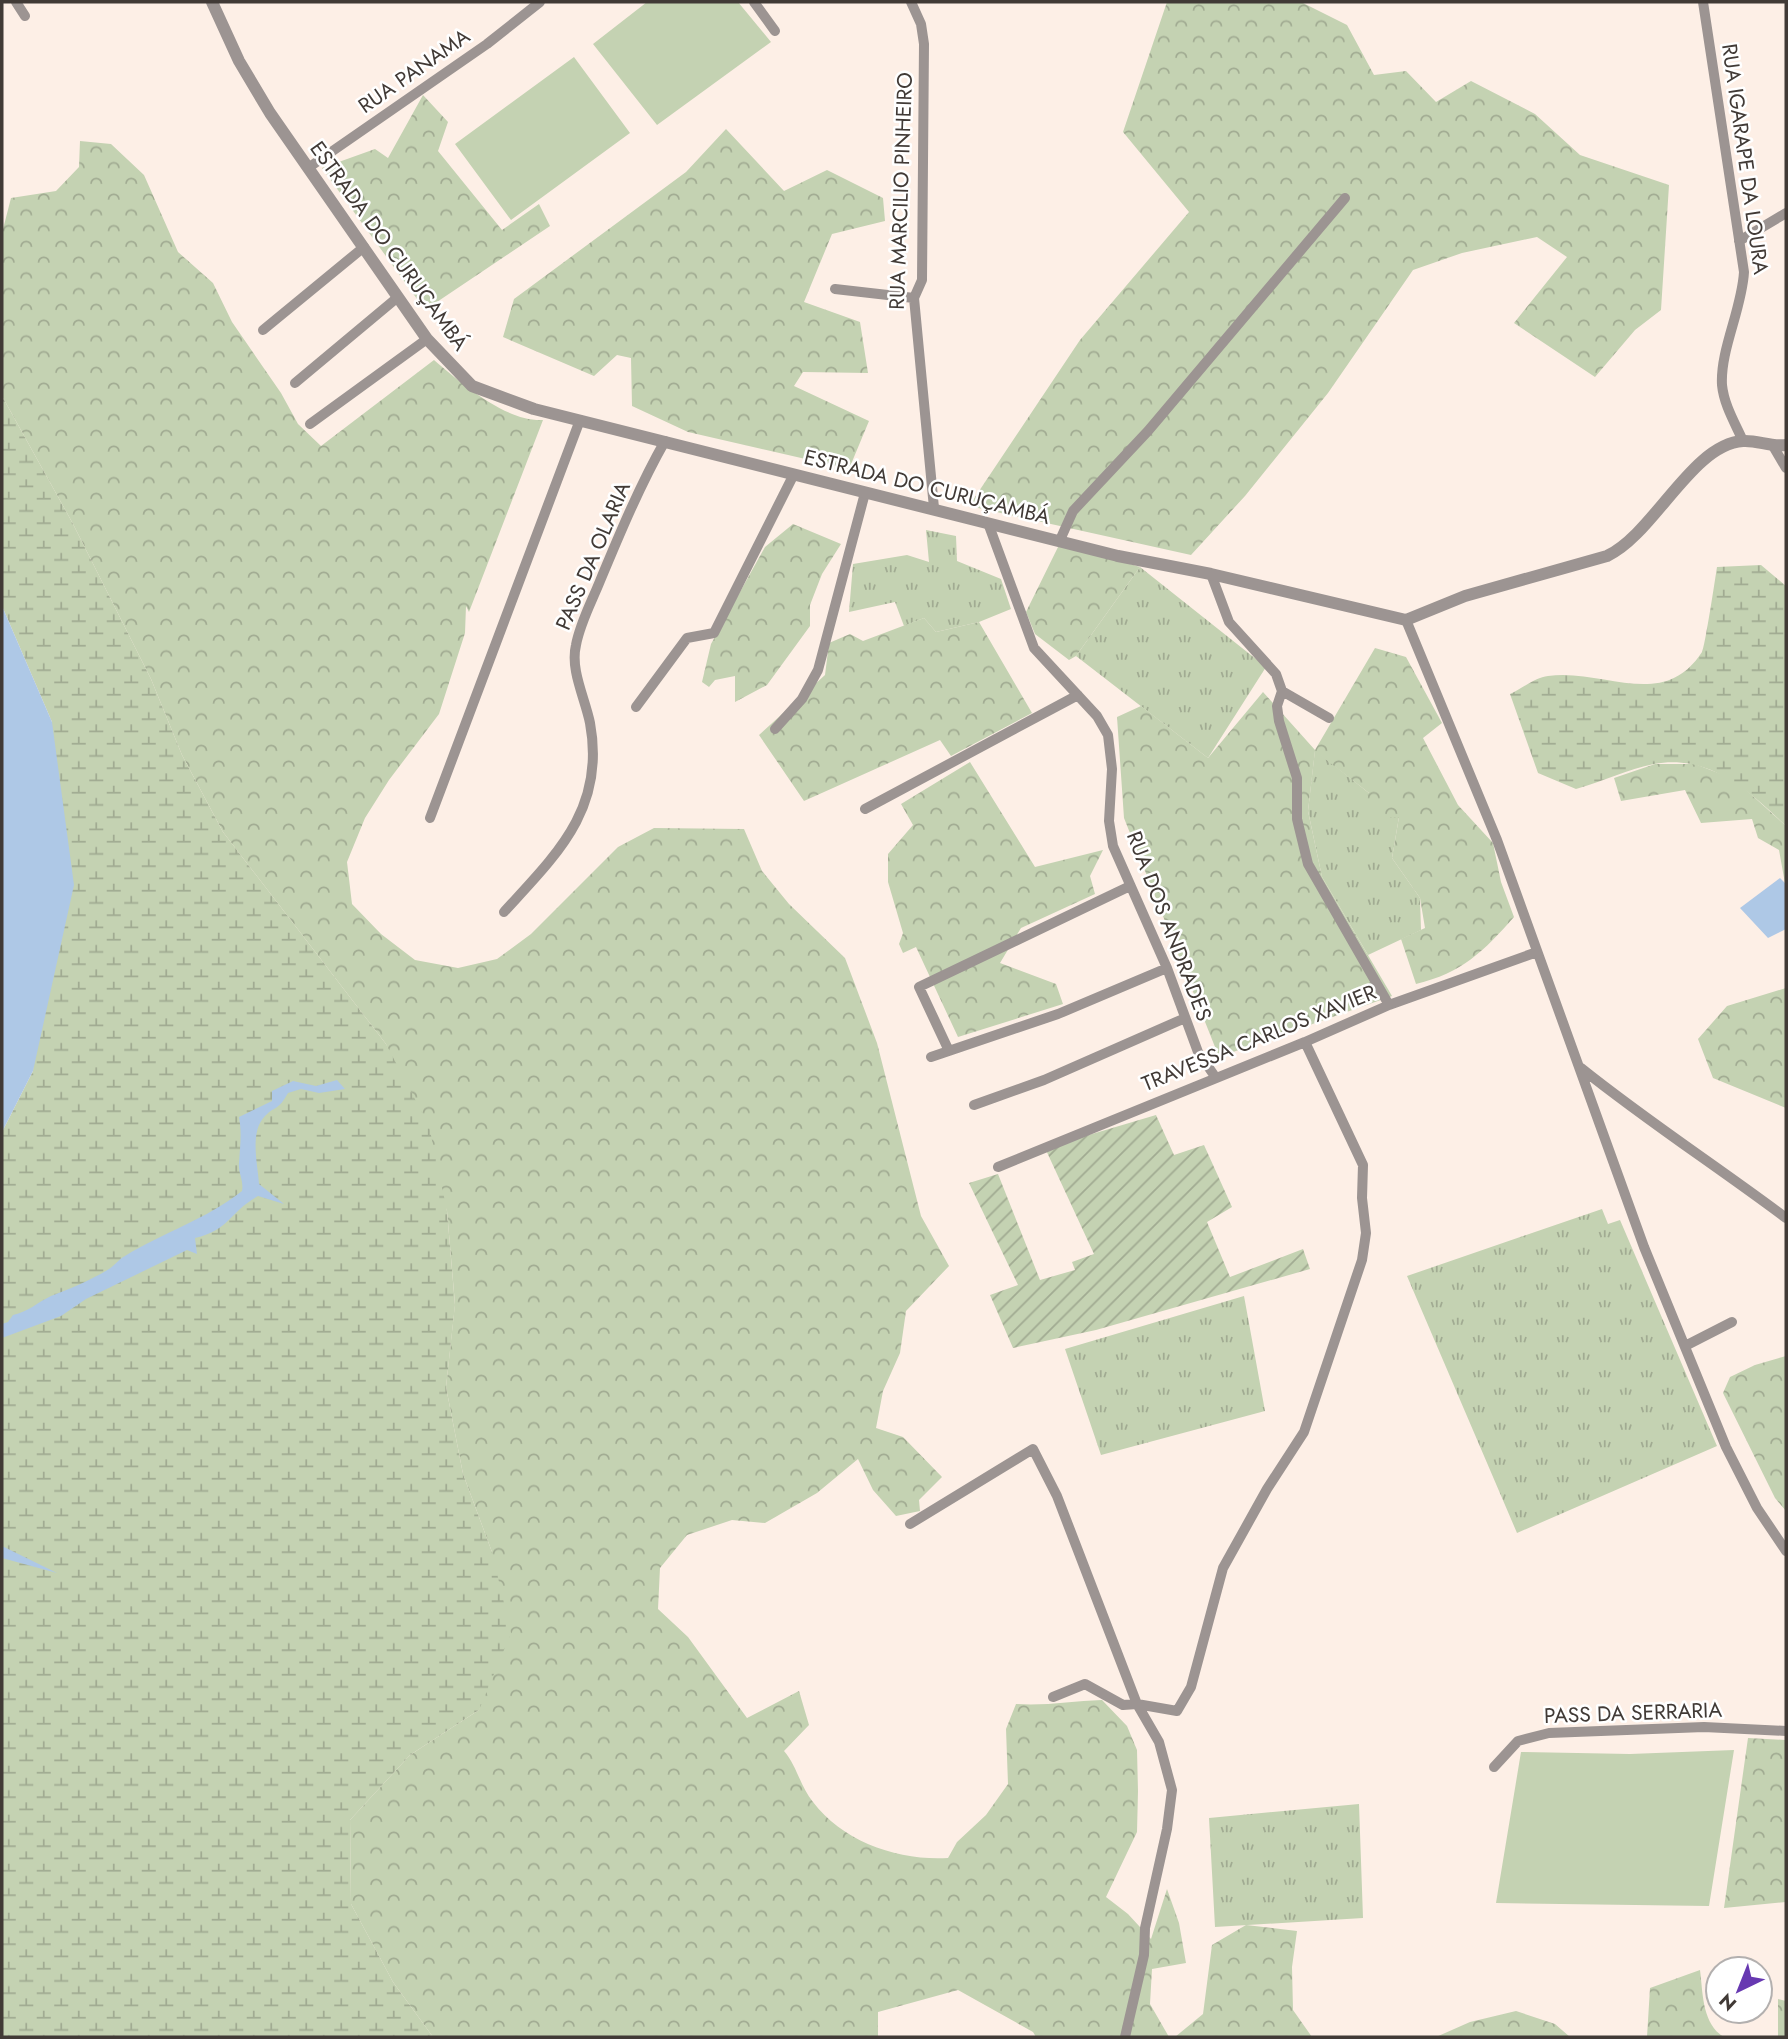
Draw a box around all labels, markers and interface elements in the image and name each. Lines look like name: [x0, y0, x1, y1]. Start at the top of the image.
street label: RUA PANAMA: [352, 21, 476, 121]
street label: RUA IGARAPE DA LOURA: [1714, 42, 1776, 276]
street label: RUA MARCILIO PINHEIRO: [882, 72, 920, 310]
street label: ESTRADA DO CURUÇAMBÁ: [303, 135, 475, 357]
street label: ESTRADA DO CURUÇAMBÁ: [801, 442, 1053, 532]
street label: PASS DA OLARIA: [548, 477, 638, 635]
street label: RUA DOS ANDRADES: [1119, 827, 1219, 1025]
street label: TRAVESSA CARLOS XAVIER: [1137, 977, 1381, 1099]
street label: PASS DA SERRARIA: [1543, 1695, 1723, 1731]
north arrow: [1704, 1955, 1774, 2025]
text: N: [1713, 1987, 1742, 2017]

